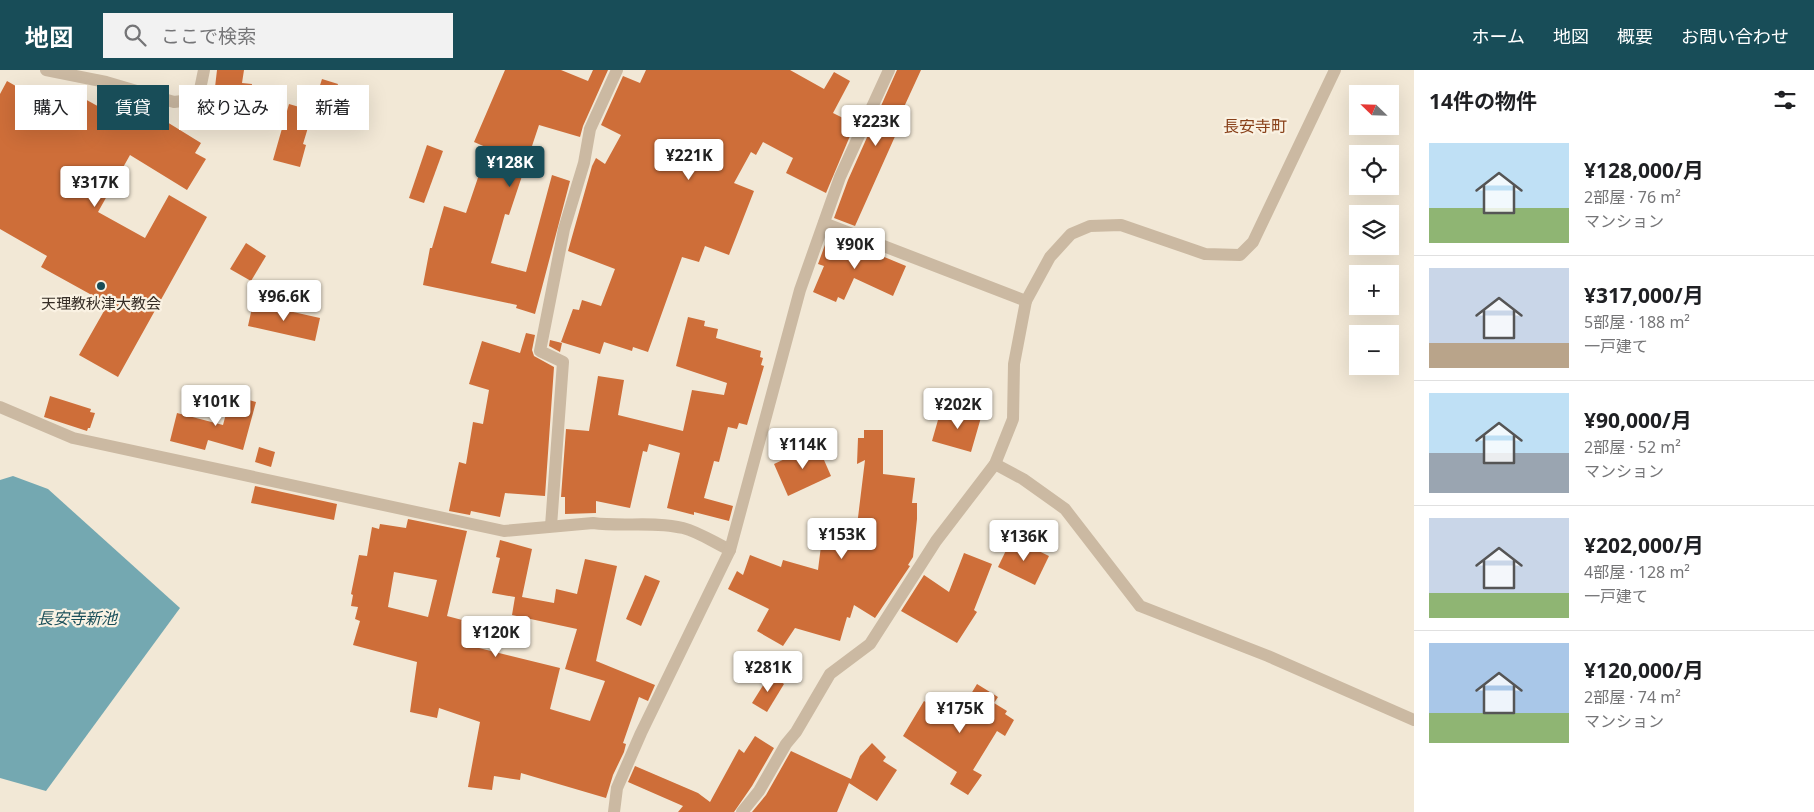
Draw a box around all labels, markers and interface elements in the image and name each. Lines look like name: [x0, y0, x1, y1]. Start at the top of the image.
search box: [103, 13, 453, 58]
text: 地図: [25, 20, 73, 53]
icon: search: [121, 21, 149, 49]
text: ここで検索: [161, 23, 256, 49]
text: ホーム: [1472, 24, 1525, 48]
text: 地図: [1553, 24, 1589, 48]
text: 概要: [1617, 24, 1653, 48]
text: お問い合わせ: [1681, 24, 1789, 48]
chip: 購入: [15, 85, 87, 130]
chip: 賃貸: [97, 85, 169, 130]
chip: 絞り込み: [179, 85, 287, 130]
chip: 新着: [297, 85, 369, 130]
north arrow: [1349, 85, 1399, 135]
map controls: [1349, 85, 1399, 375]
icon: filters: [1771, 86, 1799, 114]
text: 14件の物件: [1429, 87, 1537, 115]
pin: ¥223K: [841, 104, 911, 147]
text: ¥223K: [852, 110, 900, 132]
district label: 長安寺町: [1223, 115, 1287, 137]
pin: ¥221K: [654, 138, 724, 181]
text: ¥221K: [665, 144, 713, 166]
button: locate: [1349, 145, 1399, 195]
pin: ¥128K: [475, 146, 545, 188]
text: ¥128K: [486, 151, 534, 173]
text: ¥128,000/月: [1584, 156, 1704, 184]
icon: home: [1469, 163, 1529, 223]
pin: ¥317K: [60, 166, 130, 208]
text: ¥317K: [71, 171, 119, 193]
text: 2部屋 · 76 m²: [1584, 186, 1681, 208]
button: layers: [1349, 205, 1399, 255]
text: マンション: [1584, 210, 1664, 232]
pin: ¥90K: [825, 228, 885, 270]
text: ¥90K: [836, 233, 874, 255]
button: +: [1349, 265, 1399, 315]
marker: 天理教秋津大教会: [95, 280, 107, 292]
pin: ¥96.6K: [243, 280, 325, 322]
text: ¥317,000/月: [1584, 281, 1704, 309]
text: ¥96.6K: [258, 285, 310, 307]
icon: home: [1469, 288, 1529, 348]
place label: 天理教秋津大教会: [41, 293, 161, 313]
text: 5部屋 · 188 m²: [1584, 311, 1690, 333]
button: −: [1349, 325, 1399, 375]
text: 一戸建て: [1584, 335, 1648, 357]
pin: ¥101K: [181, 384, 251, 427]
pin: ¥202K: [923, 388, 993, 430]
text: ¥101K: [192, 390, 240, 412]
text: ¥202K: [934, 393, 982, 415]
text: ¥90,000/月: [1584, 406, 1692, 434]
icon: home: [1469, 413, 1529, 473]
pin: ¥114K: [768, 428, 838, 470]
text: ¥114K: [779, 433, 827, 455]
text: 2部屋 · 52 m²: [1584, 436, 1681, 458]
text: マンション: [1584, 460, 1664, 482]
pin: ¥153K: [807, 518, 877, 560]
pin: ¥136K: [989, 520, 1059, 562]
text: ¥153K: [818, 523, 866, 545]
text: ¥136K: [1000, 525, 1048, 547]
text: ¥202,000/月: [1584, 531, 1704, 559]
icon: home: [1469, 538, 1529, 598]
text: 4部屋 · 128 m²: [1584, 561, 1690, 583]
text: 一戸建て: [1584, 585, 1648, 607]
water label: 長安寺新池: [37, 607, 119, 629]
pin: ¥120K: [461, 616, 531, 658]
text: ¥120K: [472, 621, 520, 643]
pin: ¥281K: [733, 650, 803, 693]
text: ¥281K: [744, 656, 792, 678]
text: ¥120,000/月: [1584, 656, 1704, 684]
icon: home: [1469, 663, 1529, 723]
text: 2部屋 · 74 m²: [1584, 686, 1681, 708]
pin: ¥175K: [925, 692, 995, 734]
text: ¥175K: [936, 697, 984, 719]
text: マンション: [1584, 710, 1664, 732]

